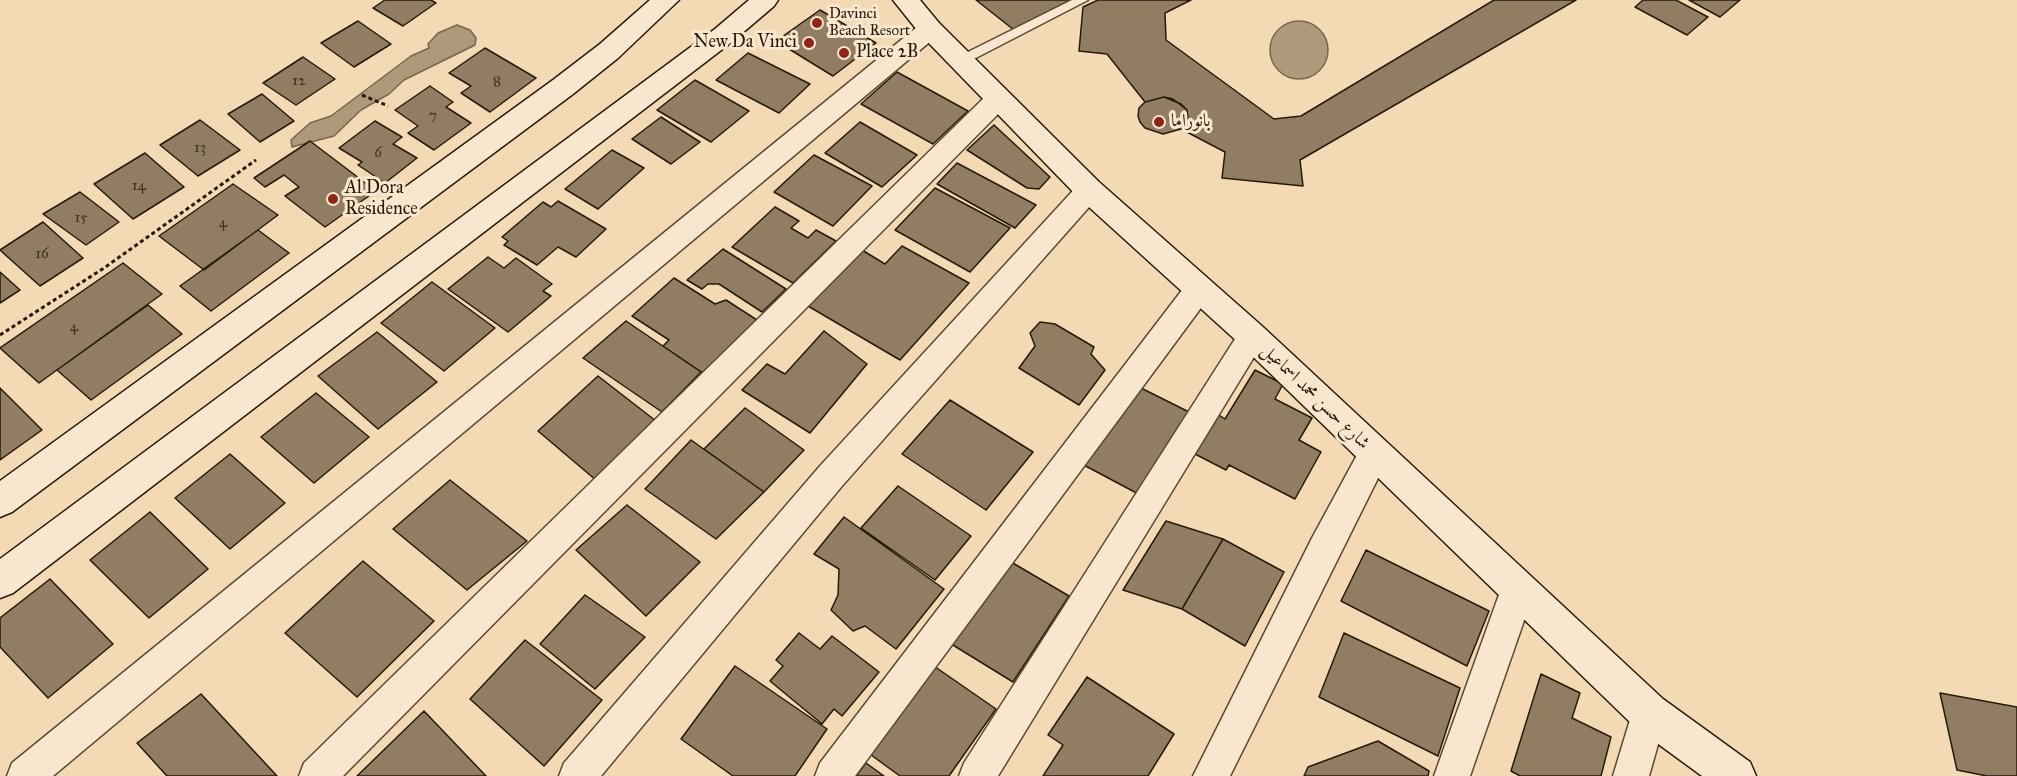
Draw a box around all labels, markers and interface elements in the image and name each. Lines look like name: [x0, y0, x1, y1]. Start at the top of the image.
place label: Davinci Beach Resort: [829, 5, 910, 40]
marker: Davinci Beach Resort: [810, 16, 824, 30]
place label: New Da Vinci: [693, 32, 797, 54]
marker: New Da Vinci: [802, 36, 816, 50]
place label: Place 2B: [856, 42, 919, 64]
marker: Place 2B: [837, 46, 851, 60]
house number: 12: [292, 72, 306, 90]
house number: 8: [493, 73, 501, 91]
house number: 7: [429, 107, 437, 125]
place label: بانوراما: [1171, 111, 1210, 133]
marker: بانوراما: [1152, 115, 1166, 129]
house number: 13: [194, 139, 206, 157]
house number: 6: [374, 144, 382, 162]
house number: 14: [132, 177, 146, 195]
place label: Al Dora Residence: [345, 178, 418, 220]
marker: Al Dora Residence: [326, 192, 340, 206]
house number: 15: [75, 209, 87, 227]
house number: 4: [219, 214, 227, 232]
house number: 16: [35, 245, 49, 263]
house number: 4: [70, 318, 78, 336]
street label: شارع حسن محمد اسماعيل: [1256, 340, 1374, 454]

